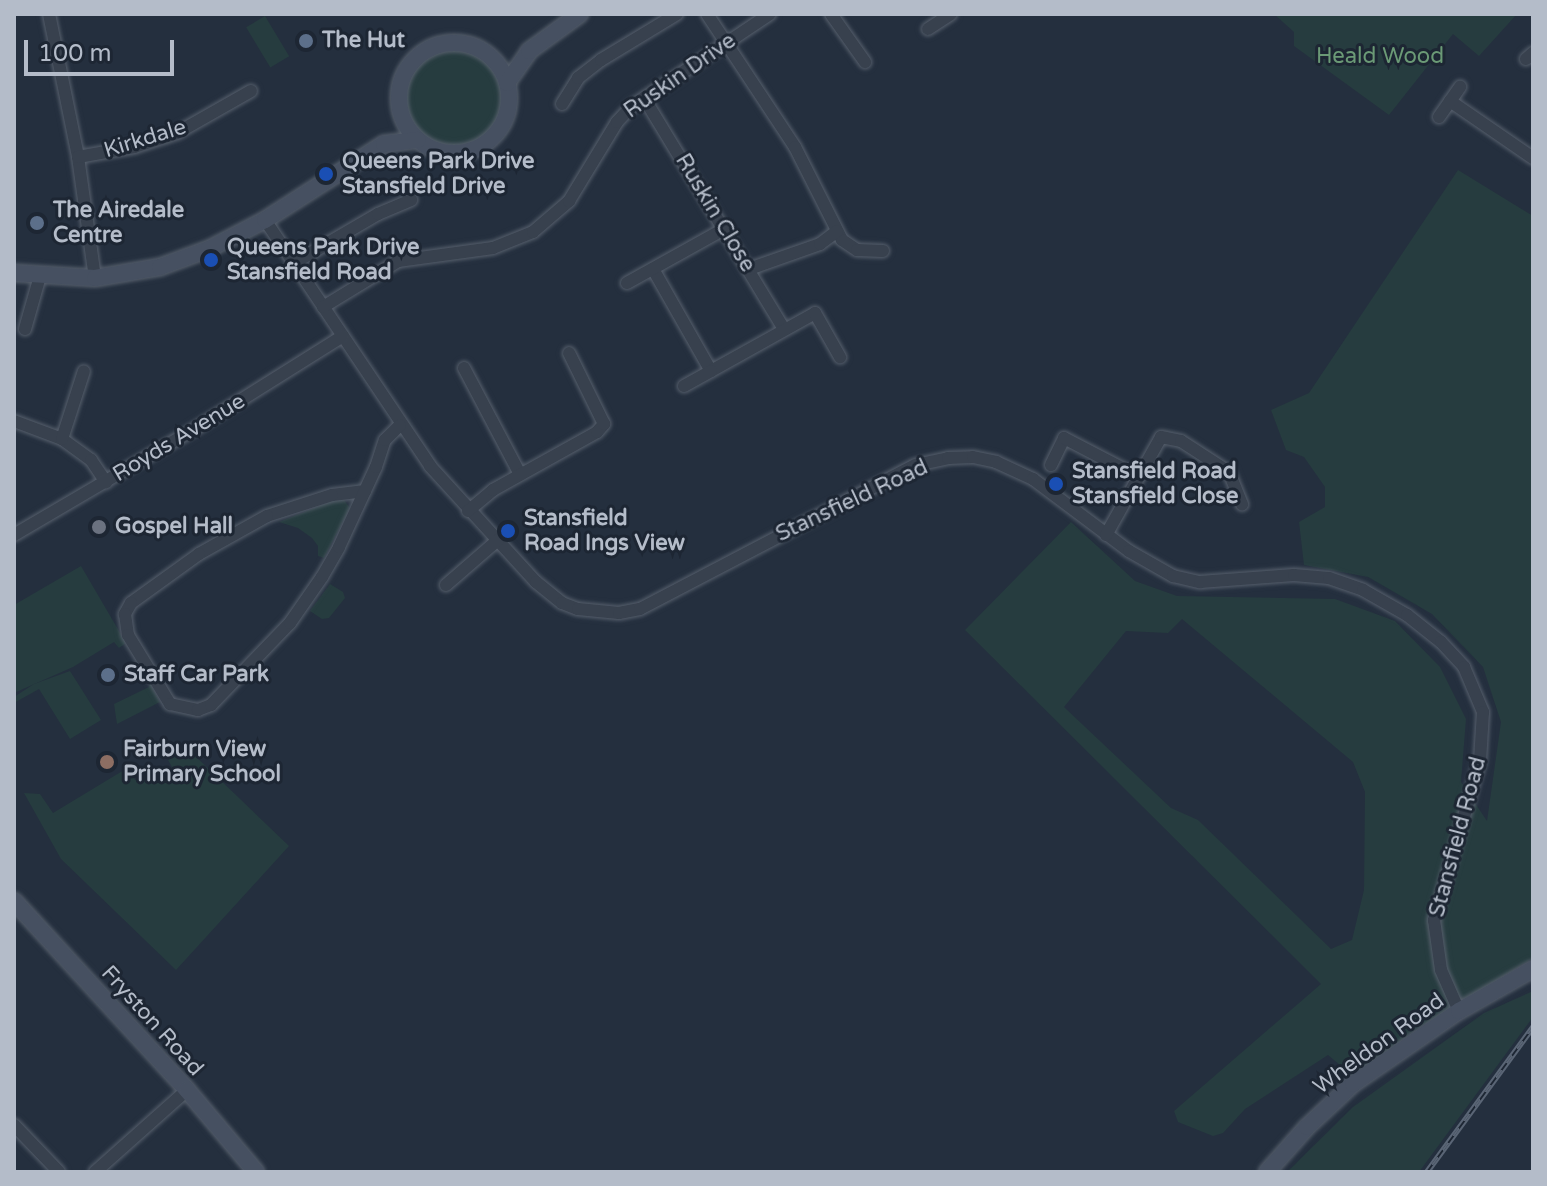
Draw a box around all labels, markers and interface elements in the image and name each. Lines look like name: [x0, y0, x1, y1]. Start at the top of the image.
scale bar: [28, 24, 178, 74]
place label: The Hut: [322, 28, 405, 54]
street label: Ruskin Drive: [619, 28, 741, 124]
marker: The Hut: [297, 32, 315, 50]
text: 100 m: [38, 39, 112, 68]
park label: Heald Wood: [1316, 44, 1444, 70]
street label: Kirkdale: [101, 114, 189, 164]
place label: Queens Park Drive Stansfield Drive: [342, 148, 535, 200]
street label: Ruskin Close: [669, 149, 761, 277]
marker: Queens Park Drive Stansfield Drive: [317, 165, 335, 183]
place label: The Airedale Centre: [53, 197, 184, 248]
marker: The Airedale Centre: [28, 214, 46, 232]
place label: Queens Park Drive Stansfield Road: [227, 234, 420, 286]
marker: Queens Park Drive Stansfield Road: [202, 251, 220, 269]
street label: Royds Avenue: [108, 388, 250, 488]
street label: Stansfield Road: [772, 454, 932, 548]
place label: Stansfield Road Stansfield Close: [1072, 458, 1238, 510]
marker: Stansfield Road Stansfield Close: [1047, 475, 1065, 493]
place label: Stansfield Road Ings View: [524, 505, 685, 556]
place label: Gospel Hall: [115, 514, 233, 540]
marker: Gospel Hall: [90, 518, 108, 536]
marker: Stansfield Road Ings View: [499, 522, 517, 540]
place label: Staff Car Park: [124, 662, 269, 688]
marker: Staff Car Park: [99, 666, 117, 684]
place label: Fairburn View Primary School: [123, 736, 281, 788]
marker: Fairburn View Primary School: [98, 753, 116, 771]
street label: Stansfield Road: [1424, 754, 1492, 920]
street label: Fryston Road: [96, 960, 208, 1082]
street label: Wheldon Road: [1308, 988, 1450, 1100]

